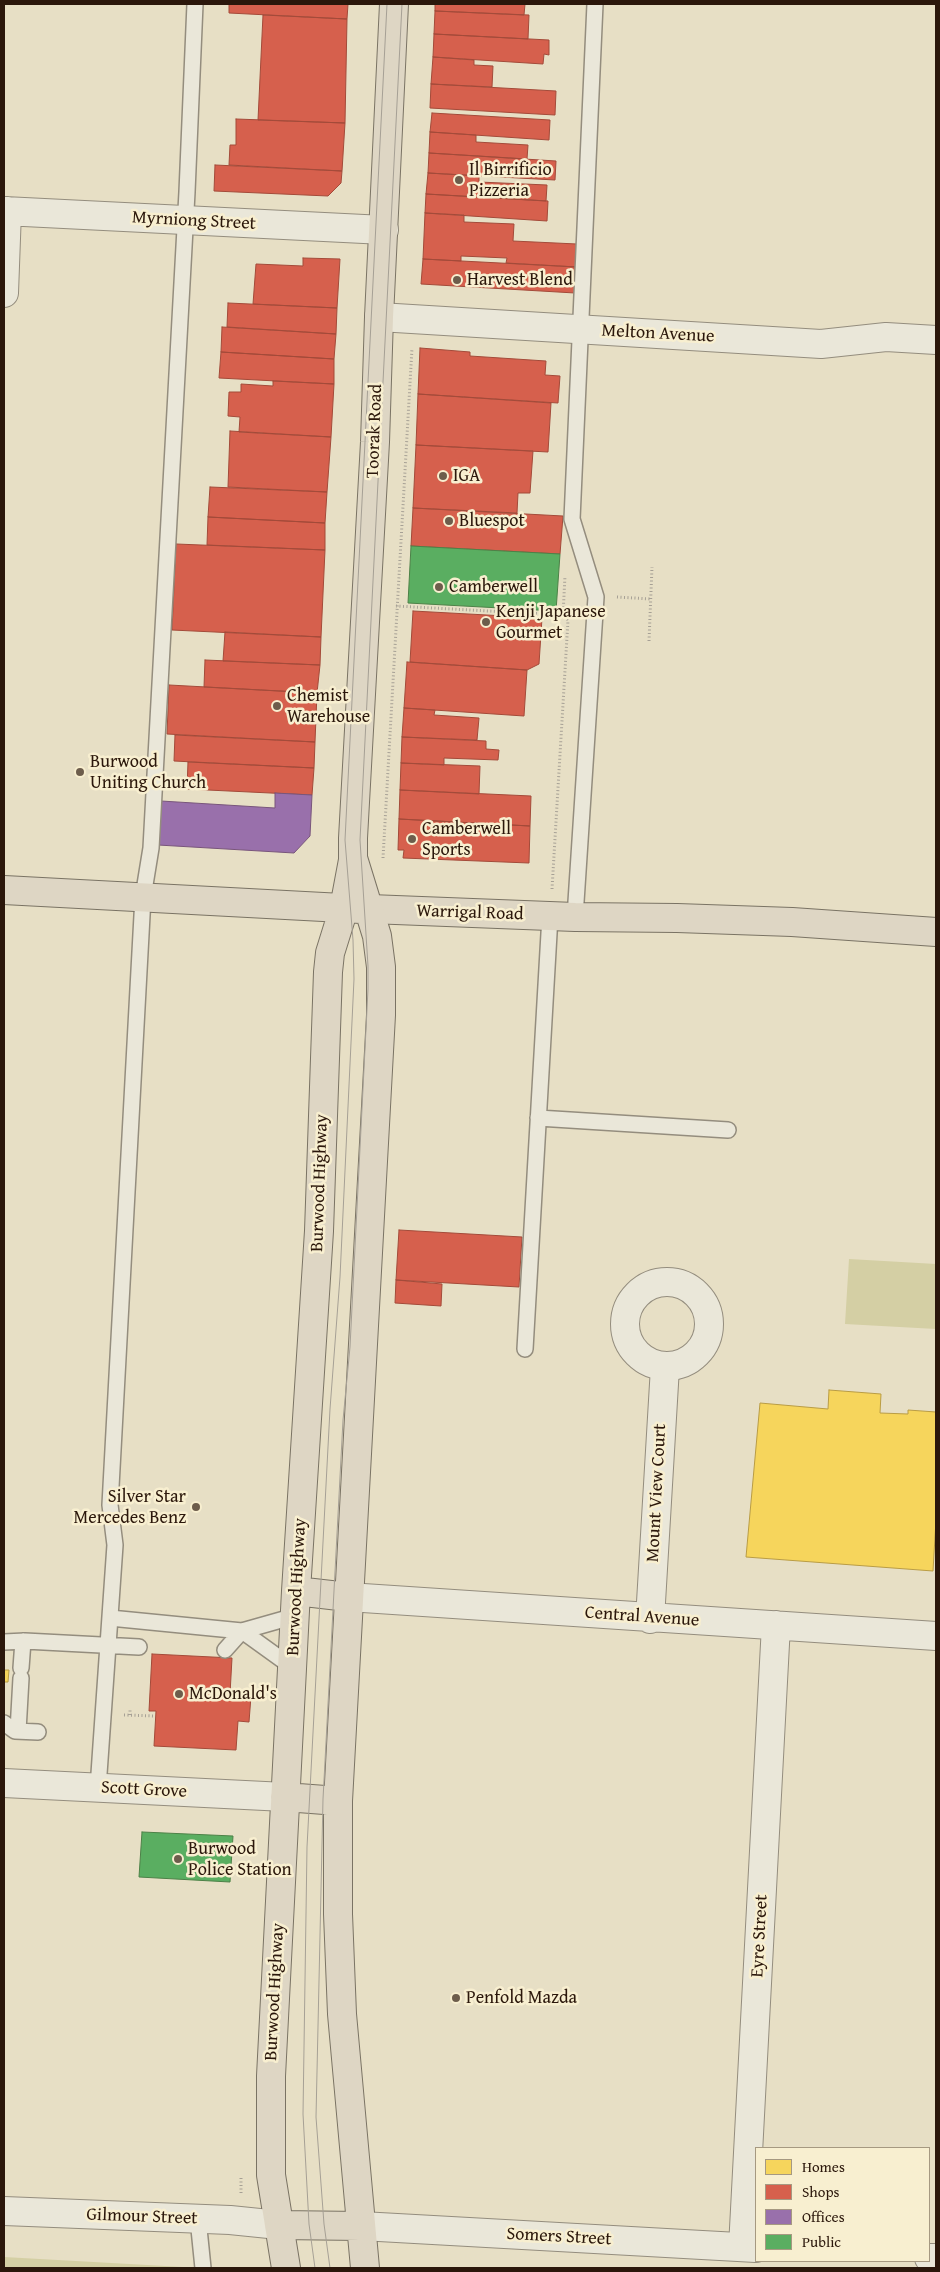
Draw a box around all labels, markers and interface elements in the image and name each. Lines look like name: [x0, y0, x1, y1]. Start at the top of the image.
place label: Il Birrificio Pizzeria: [469, 159, 552, 202]
marker: Il Birrificio Pizzeria: [453, 174, 465, 186]
street label: Myrniong Street: [131, 207, 257, 235]
place label: Harvest Blend: [467, 269, 573, 291]
marker: Harvest Blend: [451, 274, 463, 286]
street label: Melton Avenue: [601, 320, 715, 348]
street label: Toorak Road: [363, 384, 387, 478]
place label: IGA: [453, 465, 480, 487]
marker: IGA: [437, 470, 449, 482]
place label: Bluespot: [459, 510, 525, 532]
marker: Bluespot: [443, 515, 455, 527]
place label: Camberwell: [449, 576, 538, 598]
marker: Camberwell: [433, 581, 445, 593]
place label: Kenji Japanese Gourmet: [496, 601, 606, 644]
marker: Kenji Japanese Gourmet: [480, 616, 492, 628]
place label: Chemist Warehouse: [287, 685, 370, 728]
marker: Chemist Warehouse: [271, 700, 283, 712]
place label: Burwood Uniting Church: [90, 751, 206, 794]
marker: Burwood Uniting Church: [74, 766, 86, 778]
place label: Camberwell Sports: [422, 818, 511, 861]
marker: Camberwell Sports: [406, 833, 418, 845]
street label: Warrigal Road: [416, 900, 524, 926]
street label: Burwood Highway: [307, 1114, 333, 1252]
street label: Mount View Court: [643, 1423, 671, 1563]
place label: Silver Star Mercedes Benz: [73, 1486, 186, 1528]
marker: Silver Star Mercedes Benz: [190, 1501, 202, 1513]
street label: Burwood Highway: [283, 1518, 311, 1656]
street label: Central Avenue: [584, 1602, 700, 1632]
place label: McDonald's: [189, 1683, 277, 1705]
marker: McDonald's: [173, 1688, 185, 1700]
street label: Scott Grove: [100, 1777, 188, 1803]
place label: Burwood Police Station: [188, 1838, 292, 1880]
marker: Burwood Police Station: [172, 1853, 184, 1865]
street label: Eyre Street: [747, 1894, 773, 1978]
street label: Burwood Highway: [261, 1923, 289, 2061]
place label: Penfold Mazda: [466, 1987, 577, 2009]
marker: Penfold Mazda: [450, 1992, 462, 2004]
legend: [755, 2147, 930, 2262]
text: Homes: [802, 2156, 845, 2177]
text: Shops: [802, 2181, 839, 2202]
street label: Gilmour Street: [86, 2204, 198, 2230]
text: Offices: [802, 2206, 845, 2227]
street label: Somers Street: [506, 2223, 612, 2251]
text: Public: [802, 2231, 841, 2252]

